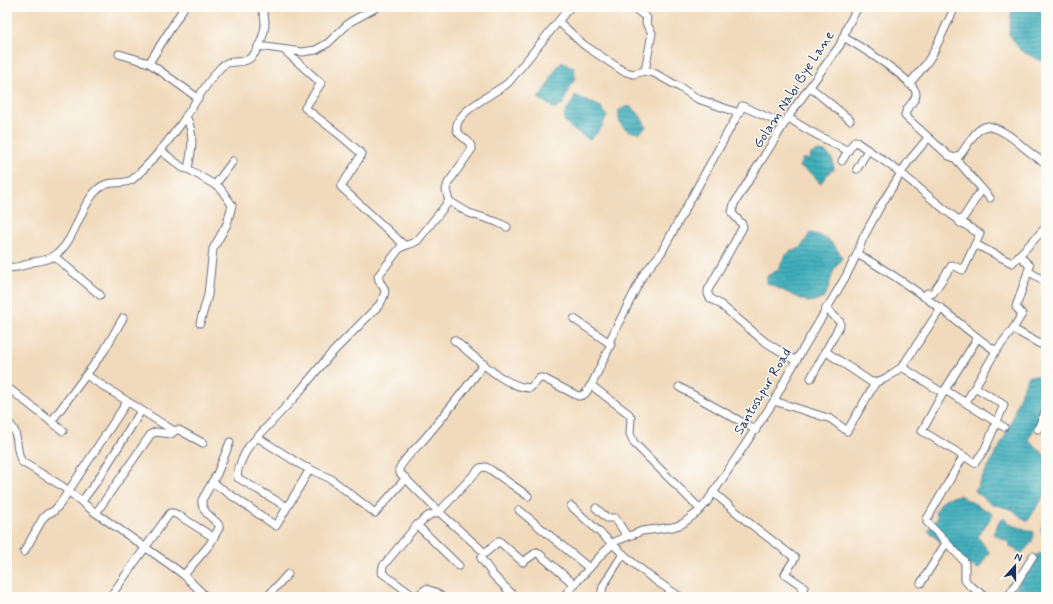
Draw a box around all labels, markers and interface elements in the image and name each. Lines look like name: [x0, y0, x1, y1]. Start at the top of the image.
street label: Golam Nabi Bye Lane: [749, 27, 839, 152]
street label: Santoshpur Road: [730, 345, 796, 438]
north arrow: [995, 546, 1035, 586]
text: N: [1012, 550, 1024, 565]

